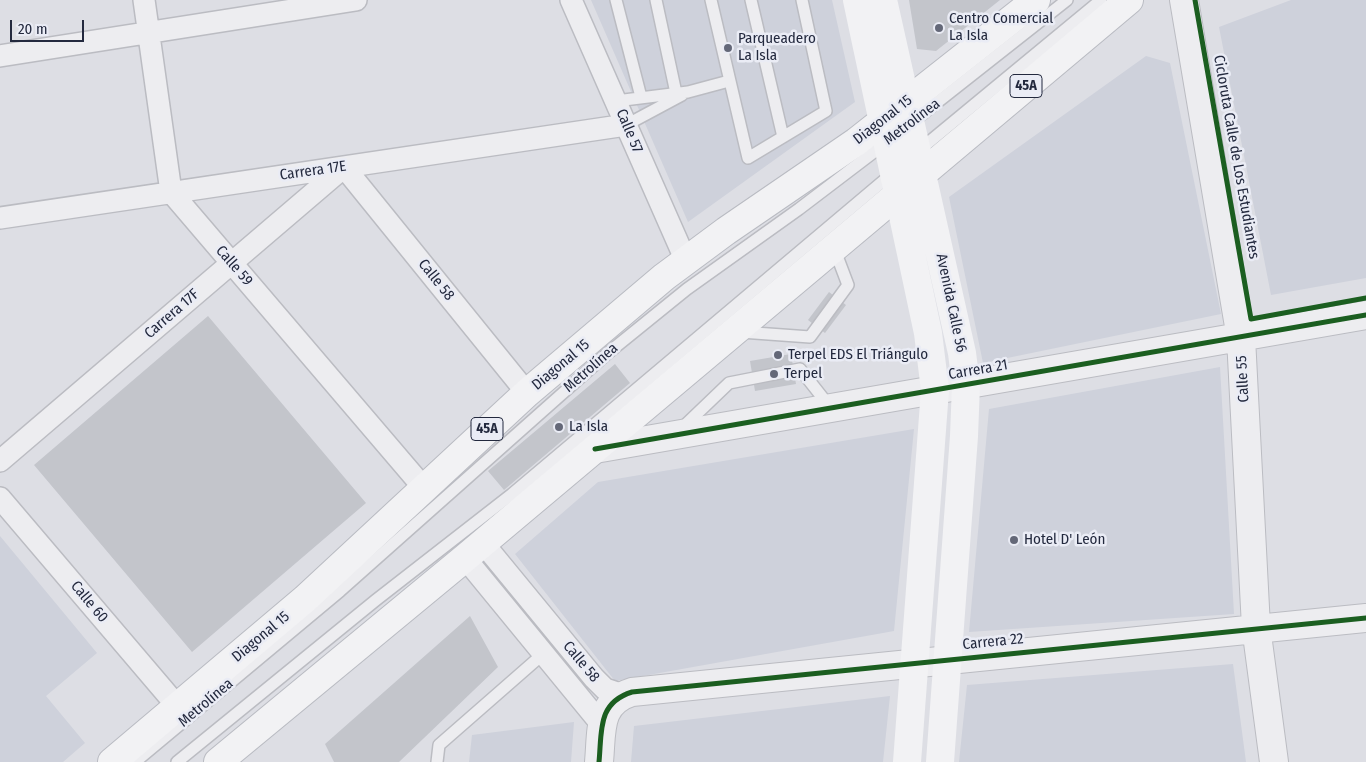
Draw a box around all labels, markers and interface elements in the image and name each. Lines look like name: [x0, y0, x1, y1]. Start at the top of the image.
scale bar: [12, 10, 86, 42]
place label: Centro Comercial La Isla: [949, 10, 1053, 45]
text: 20 m: [18, 20, 48, 38]
marker: Centro Comercial La Isla: [933, 22, 945, 34]
place label: Parqueadero La Isla: [738, 30, 816, 65]
marker: Parqueadero La Isla: [722, 42, 734, 54]
street label: Cicloruta Calle de Los Estudiantes: [1209, 54, 1263, 260]
road number: 45A: [1010, 74, 1042, 98]
street label: Diagonal 15: [850, 91, 916, 149]
street label: Metrolínea: [880, 95, 944, 149]
street label: Calle 57: [612, 106, 646, 156]
street label: Carrera 17E: [279, 157, 347, 185]
street label: Calle 59: [212, 242, 256, 290]
street label: Avenida Calle 56: [932, 252, 970, 354]
street label: Calle 58: [414, 256, 458, 304]
street label: Carrera 17F: [141, 285, 203, 343]
street label: Diagonal 15: [529, 336, 593, 394]
street label: Metrolínea: [560, 340, 622, 396]
place label: Terpel EDS El Triángulo: [788, 346, 928, 364]
marker: Terpel EDS El Triángulo: [772, 349, 784, 361]
street label: Calle 55: [1233, 355, 1253, 403]
street label: Carrera 21: [947, 356, 1009, 384]
place label: Terpel: [784, 365, 822, 383]
marker: Terpel: [768, 368, 780, 380]
road number: 45A: [471, 418, 503, 440]
place label: La Isla: [569, 418, 608, 436]
marker: La Isla: [553, 421, 565, 433]
place label: Hotel D' León: [1024, 531, 1105, 549]
marker: Hotel D' León: [1008, 534, 1020, 546]
street label: Calle 60: [66, 578, 112, 626]
street label: Diagonal 15: [229, 608, 293, 666]
street label: Carrera 22: [962, 630, 1024, 654]
street label: Calle 58: [559, 638, 603, 686]
street label: Metrolínea: [175, 675, 237, 731]

